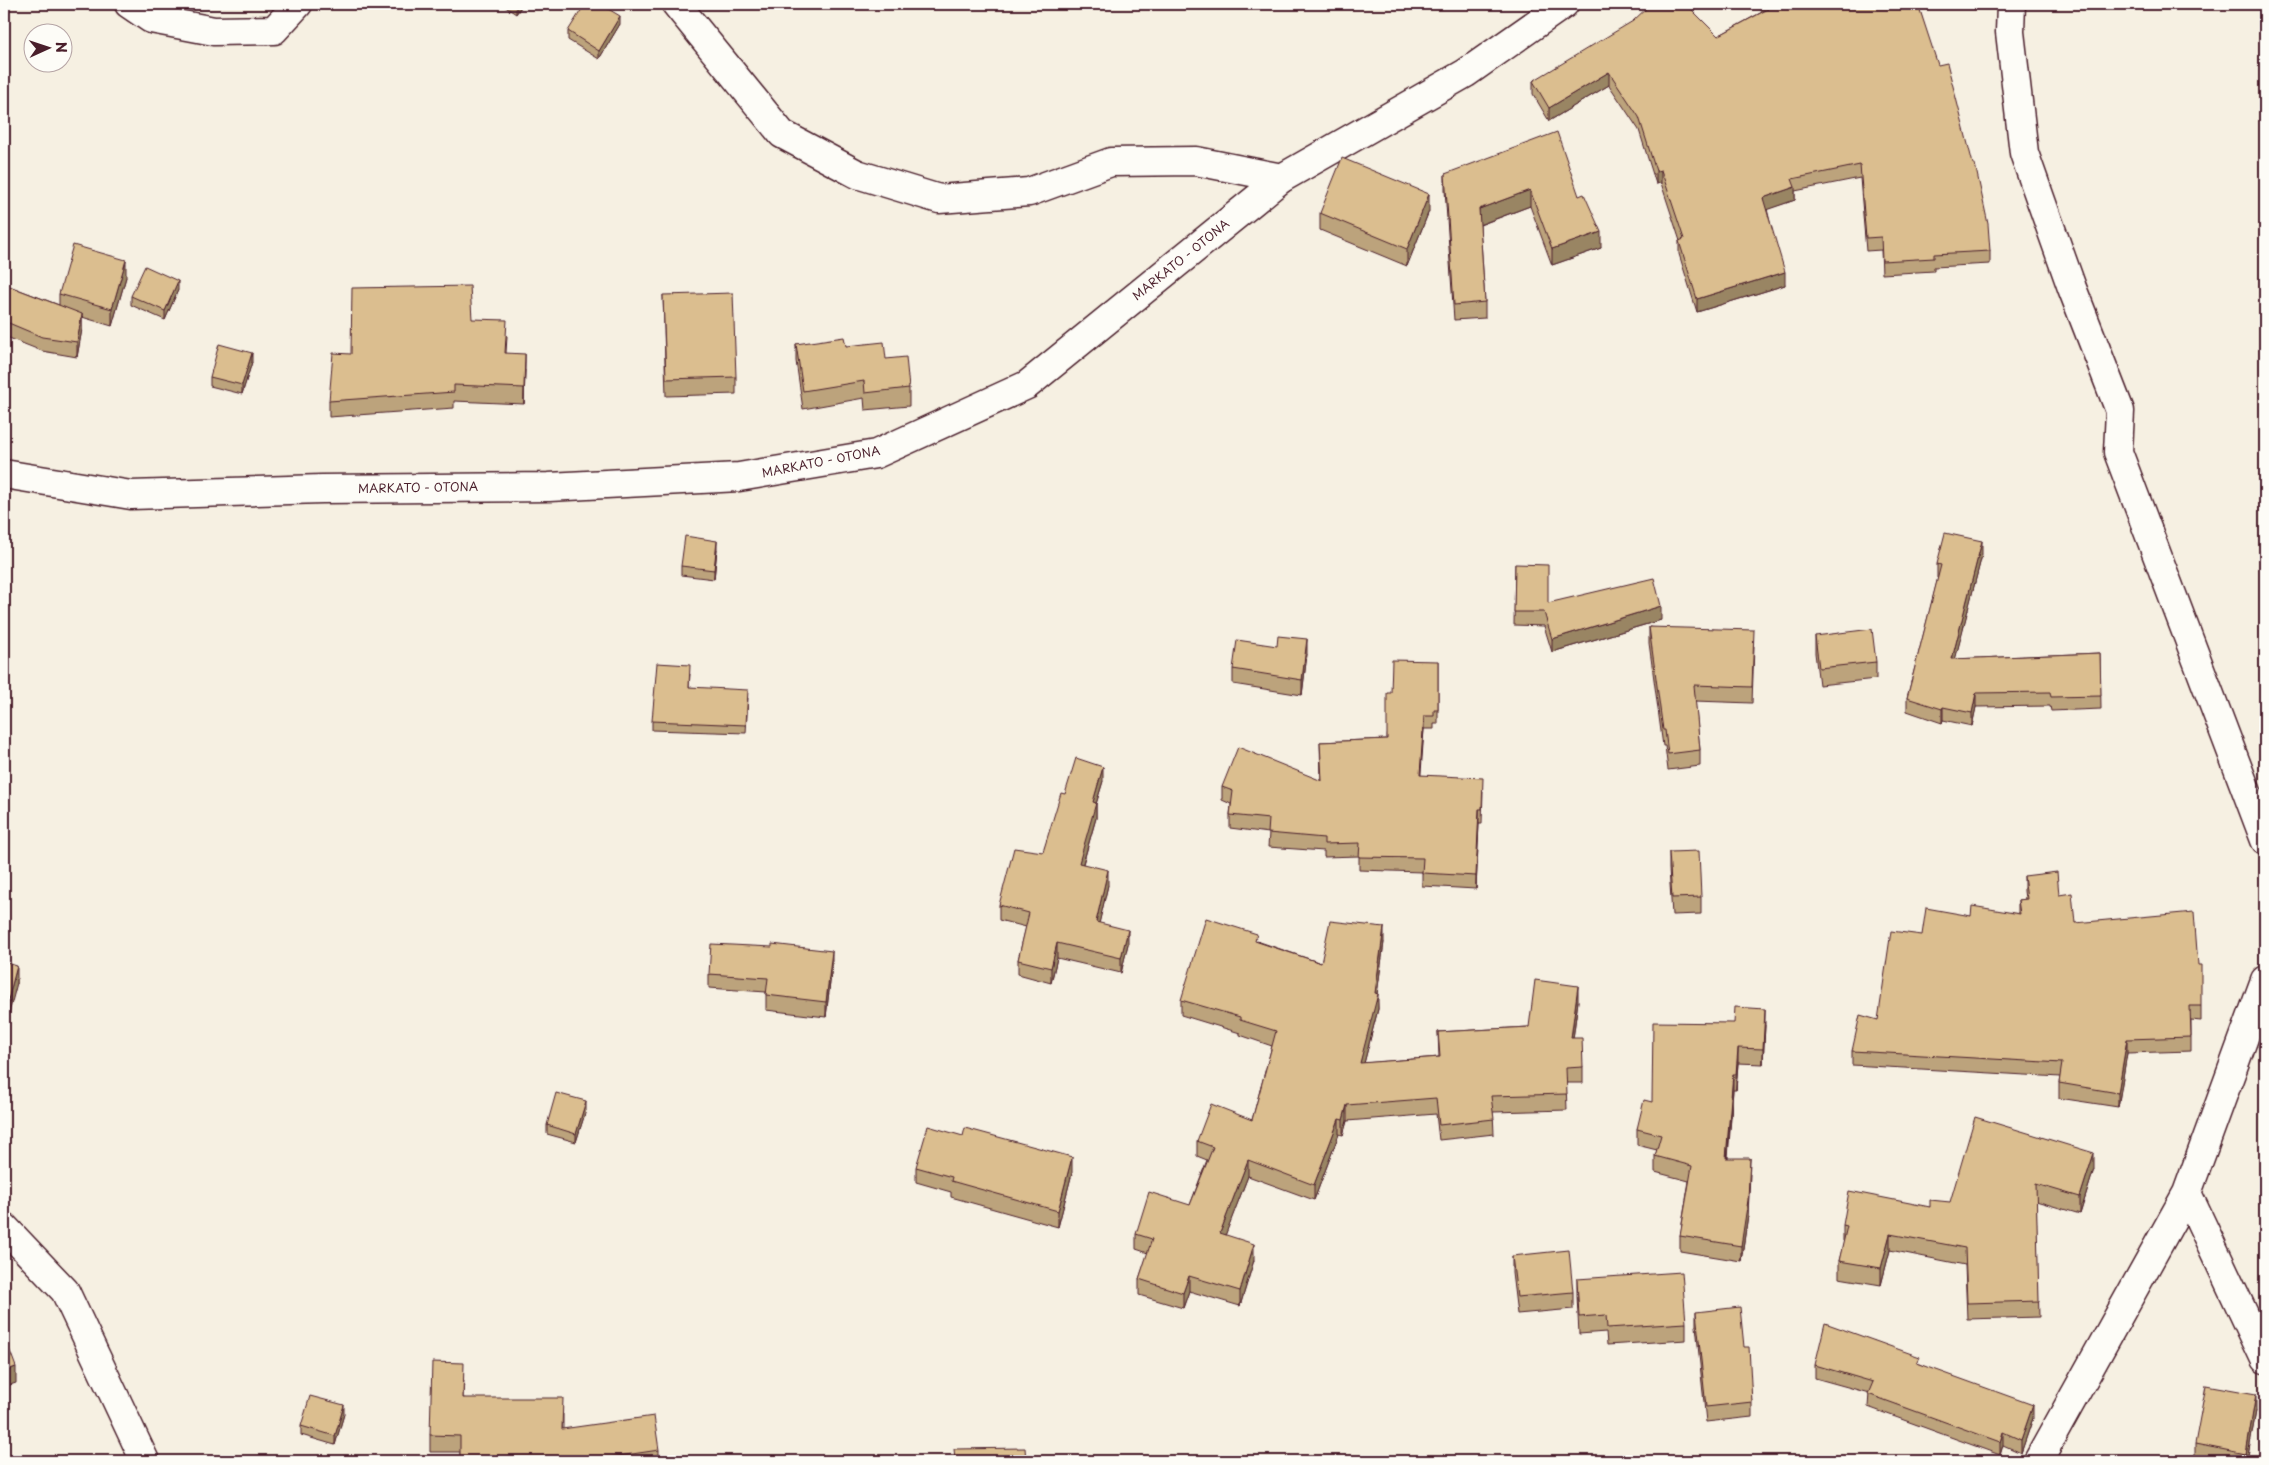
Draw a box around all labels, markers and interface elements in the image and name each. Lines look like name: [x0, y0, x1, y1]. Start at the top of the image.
north arrow: [22, 22, 72, 72]
text: N: [51, 41, 72, 53]
street label: MARKATO - OTONA: [1128, 214, 1233, 304]
street label: MARKATO - OTONA: [760, 441, 882, 481]
street label: MARKATO - OTONA: [358, 477, 478, 497]

